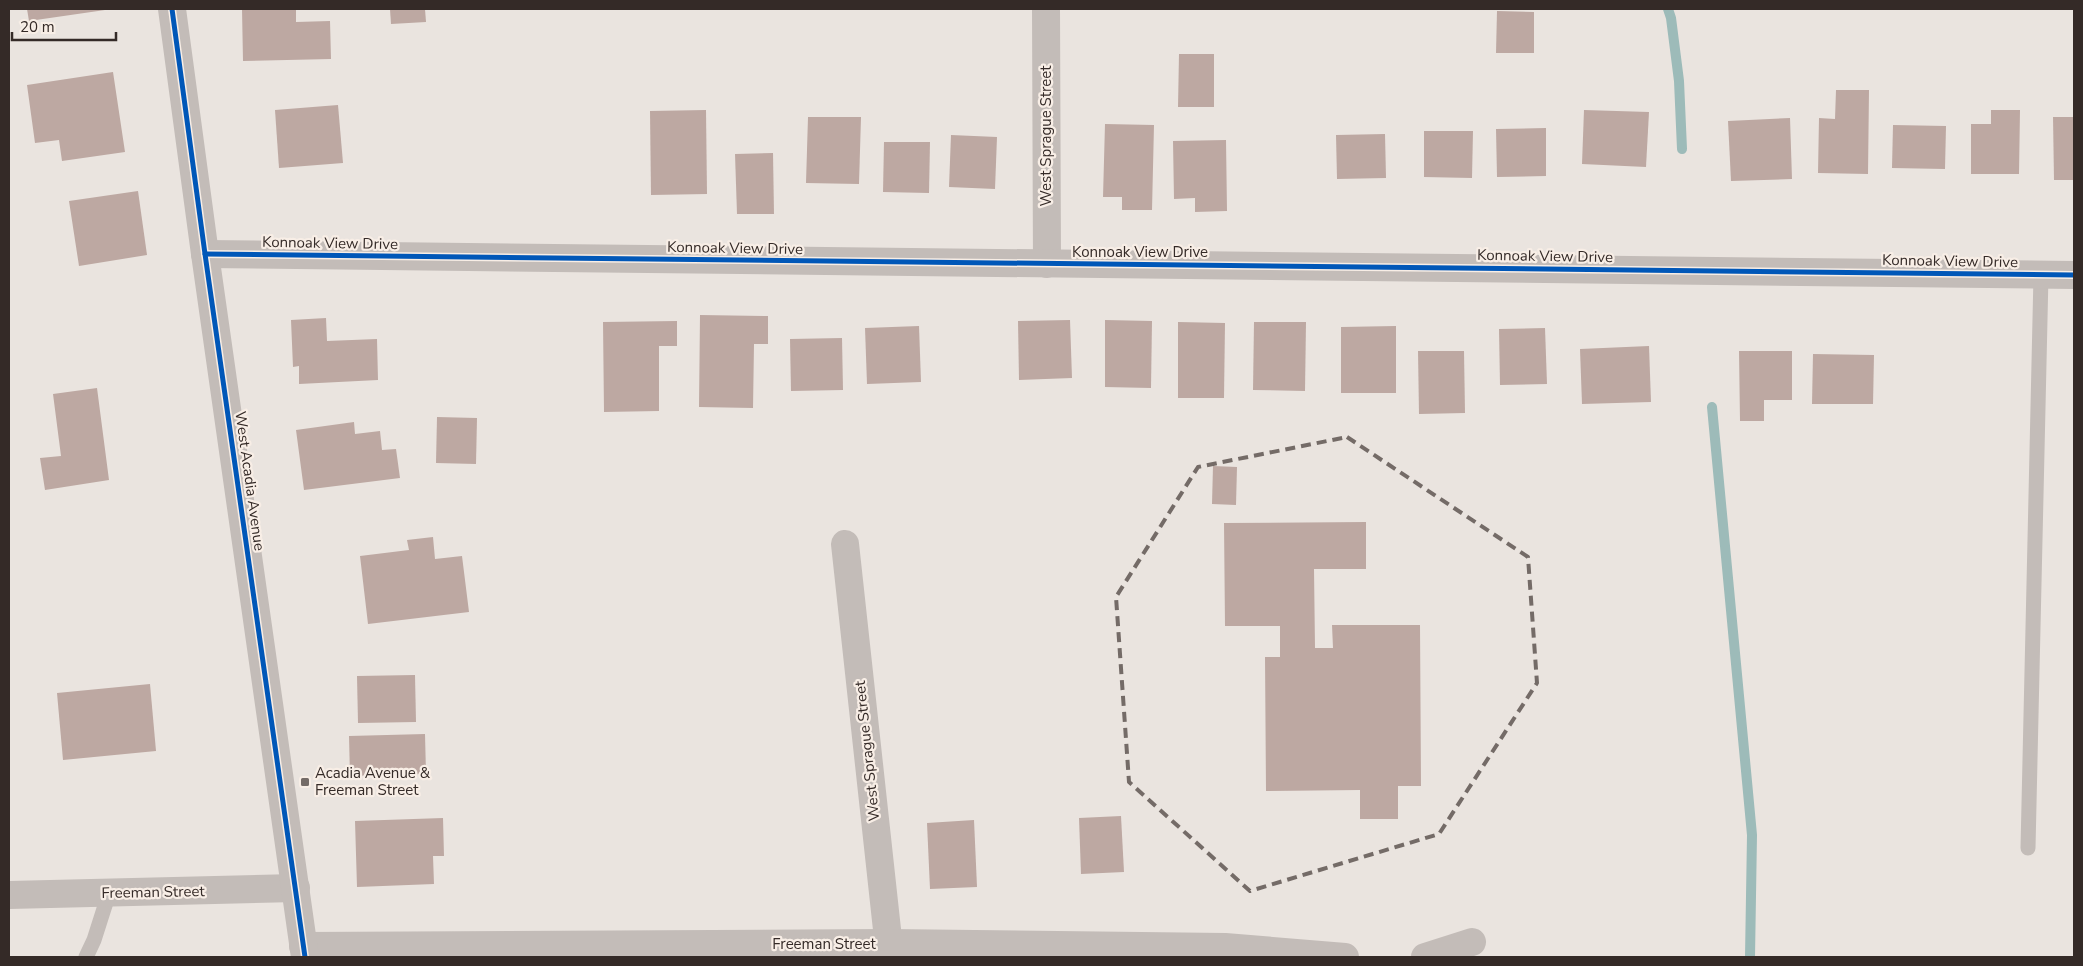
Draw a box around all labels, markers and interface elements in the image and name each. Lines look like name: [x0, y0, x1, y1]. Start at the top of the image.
scale bar: [12, 10, 116, 42]
text: 20 m: [20, 17, 55, 37]
street label: West Sprague Street: [1036, 65, 1056, 207]
street label: Konnoak View Drive: [262, 232, 398, 254]
street label: Konnoak View Drive: [667, 237, 803, 259]
street label: Konnoak View Drive: [1072, 242, 1208, 262]
street label: Konnoak View Drive: [1477, 245, 1613, 267]
street label: Konnoak View Drive: [1882, 250, 2018, 272]
street label: West Acadia Avenue: [230, 410, 270, 552]
street label: West Sprague Street: [850, 679, 884, 822]
place label: Acadia Avenue & Freeman Street: [315, 763, 431, 800]
marker: Acadia Avenue & Freeman Street: [299, 776, 311, 788]
street label: Freeman Street: [101, 881, 206, 903]
street label: Freeman Street: [772, 934, 876, 954]

